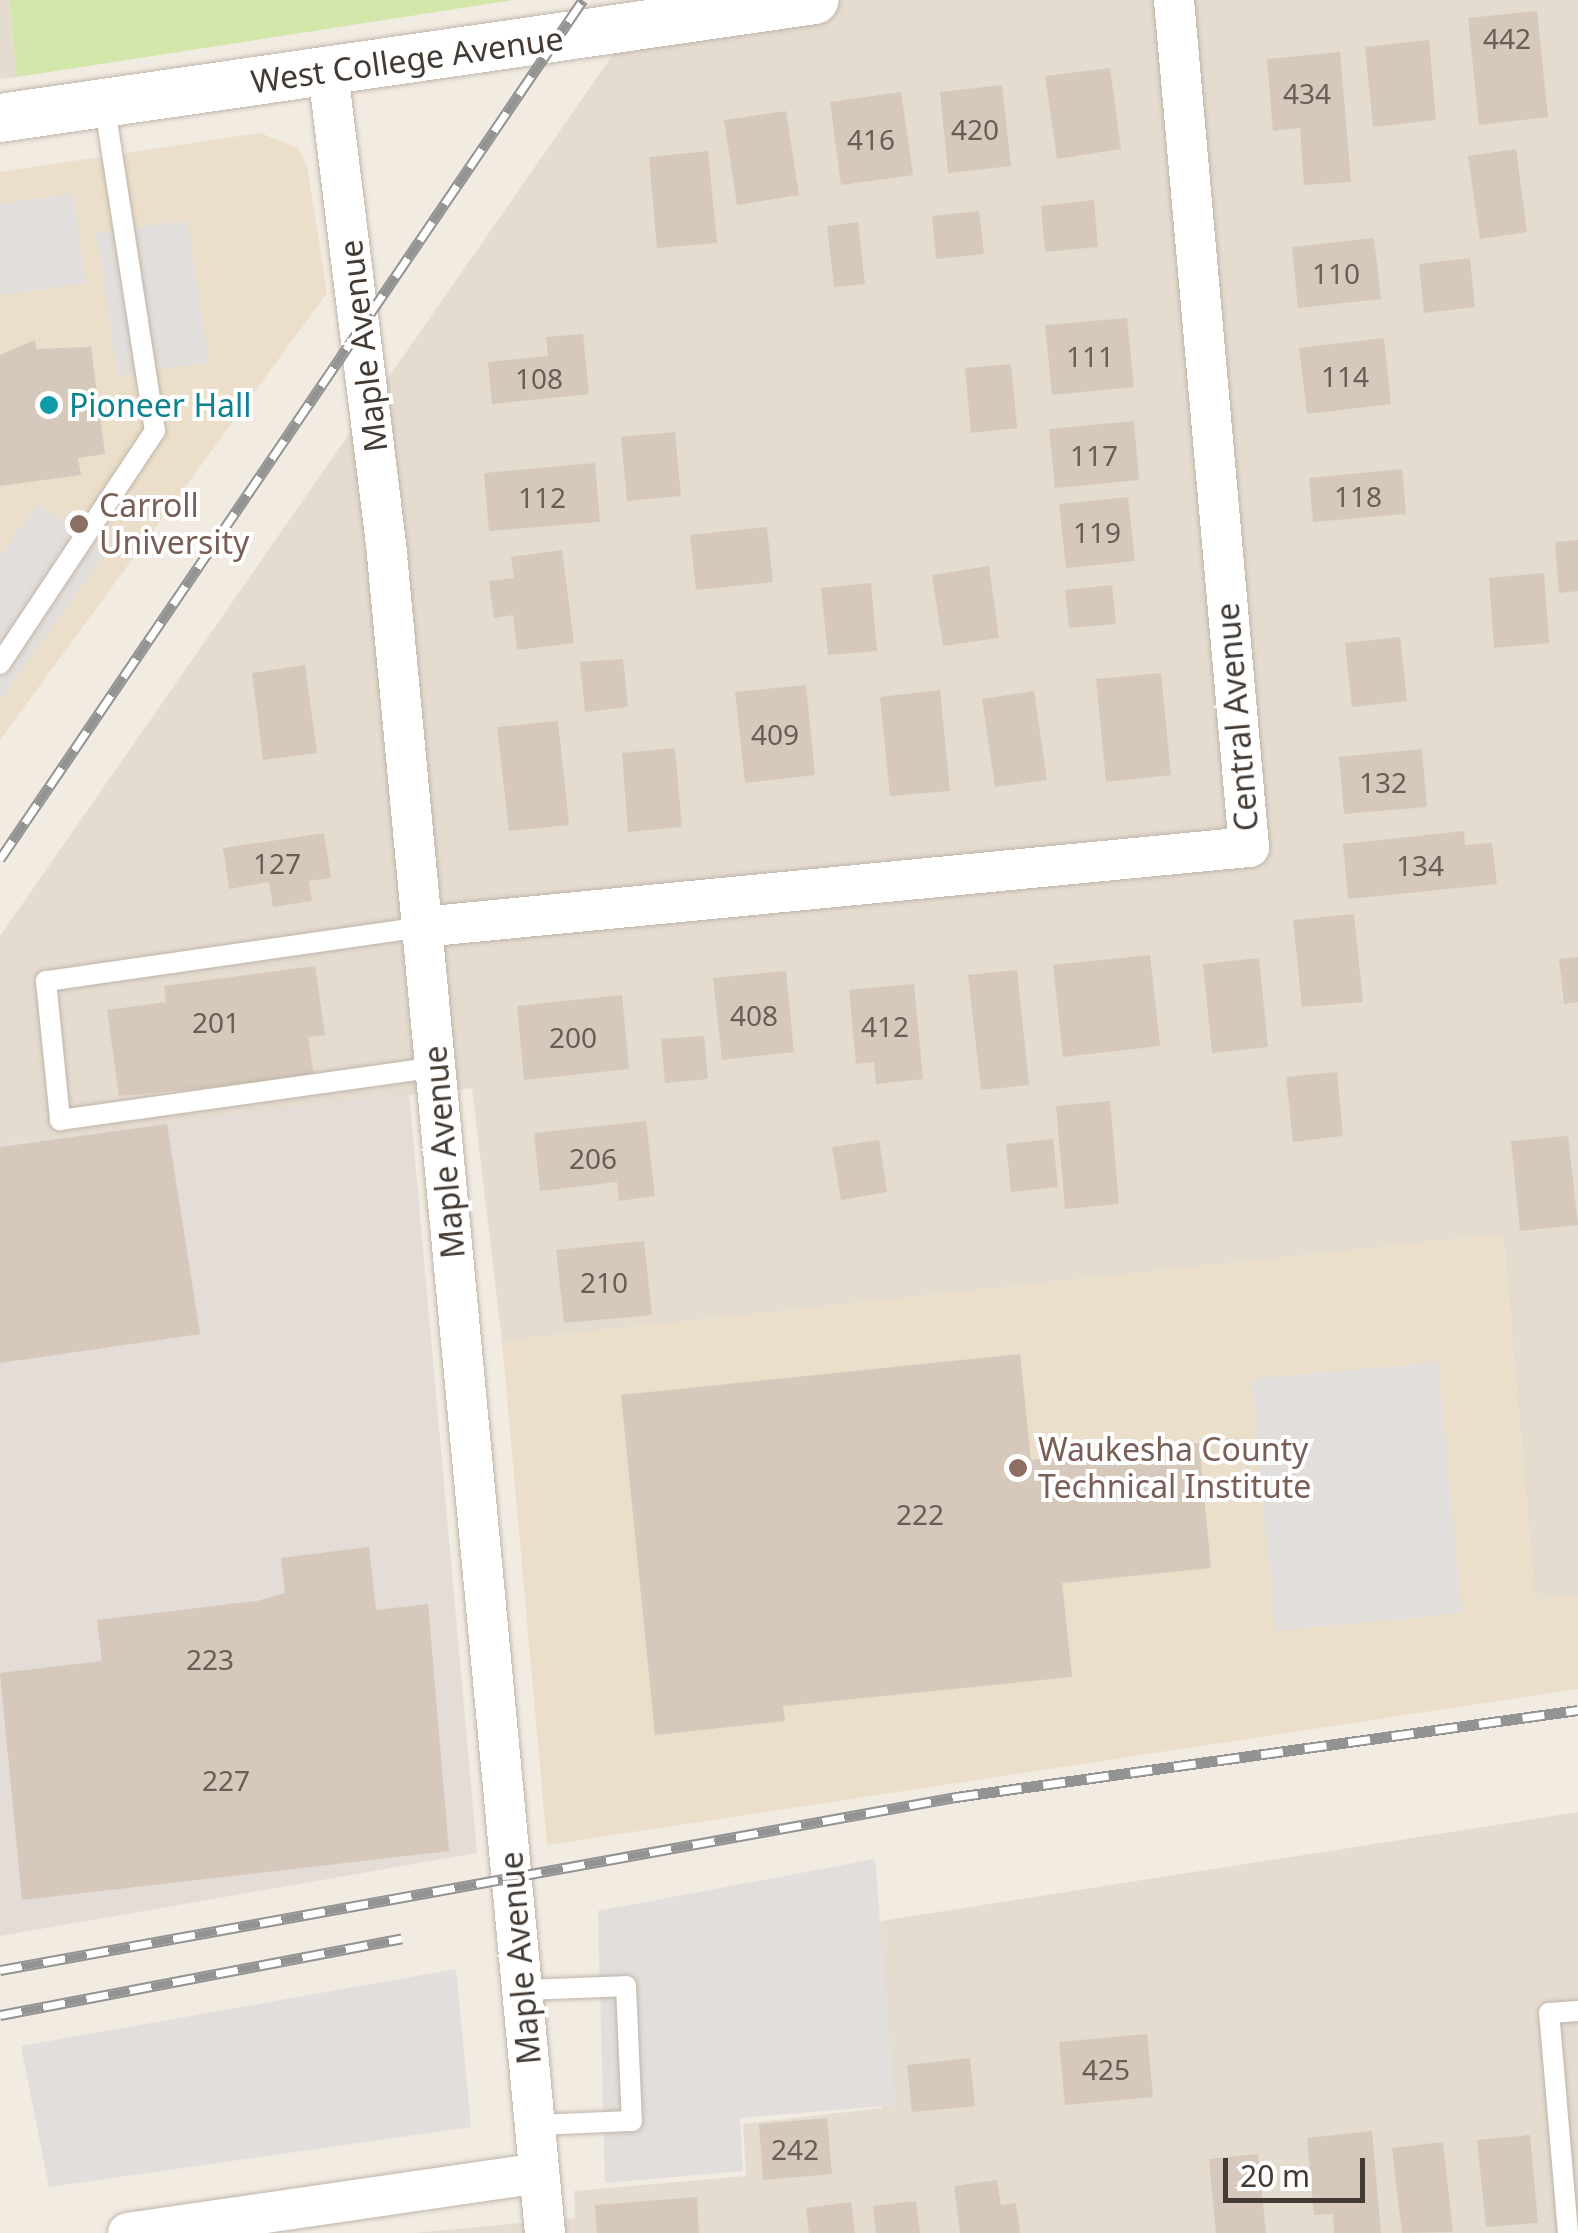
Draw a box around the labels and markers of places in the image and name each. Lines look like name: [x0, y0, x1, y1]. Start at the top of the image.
place label: Pioneer Hall: [69, 386, 252, 424]
marker: Pioneer Hall: [38, 394, 60, 416]
place label: Carroll University: [99, 487, 249, 562]
marker: Carroll University: [68, 513, 90, 535]
place label: Waukesha County Technical Institute: [1038, 1431, 1311, 1506]
marker: Waukesha County Technical Institute: [1007, 1457, 1029, 1479]

